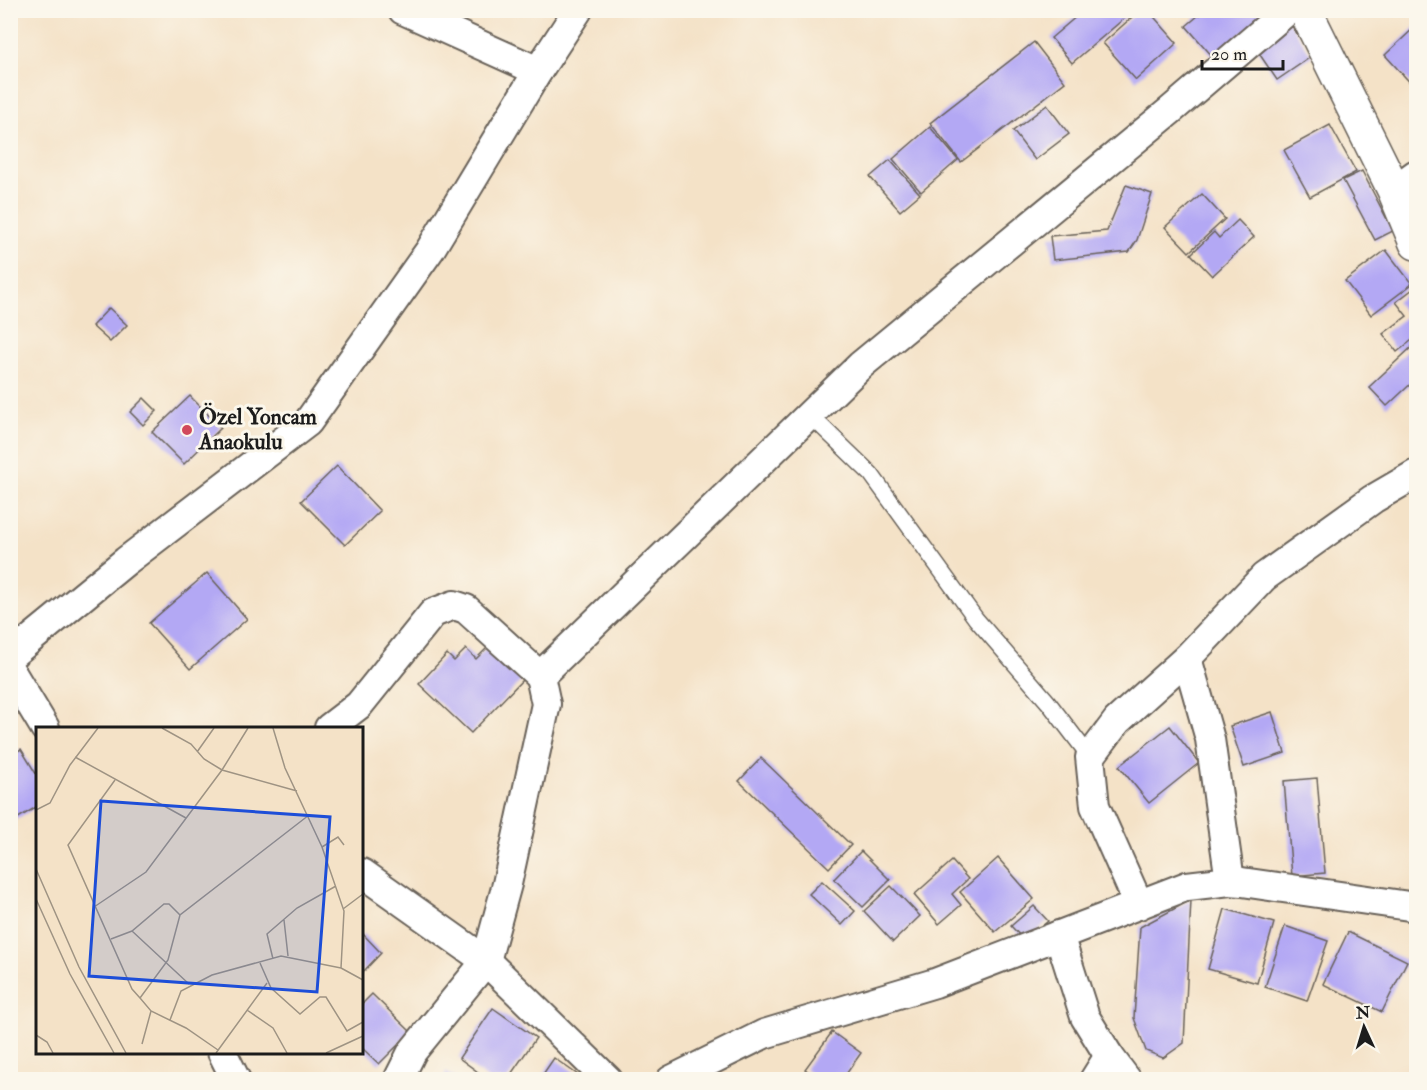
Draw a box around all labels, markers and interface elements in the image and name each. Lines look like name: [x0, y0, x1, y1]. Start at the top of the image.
scale bar: [1202, 33, 1283, 71]
text: 20 m: [1211, 43, 1247, 66]
place label: Özel Yoncam Anaokulu: [198, 402, 318, 456]
marker: Özel Yoncam Anaokulu: [180, 423, 194, 437]
inset map: [36, 727, 363, 1054]
north arrow: [1334, 997, 1394, 1057]
text: N: [1354, 1003, 1372, 1024]

